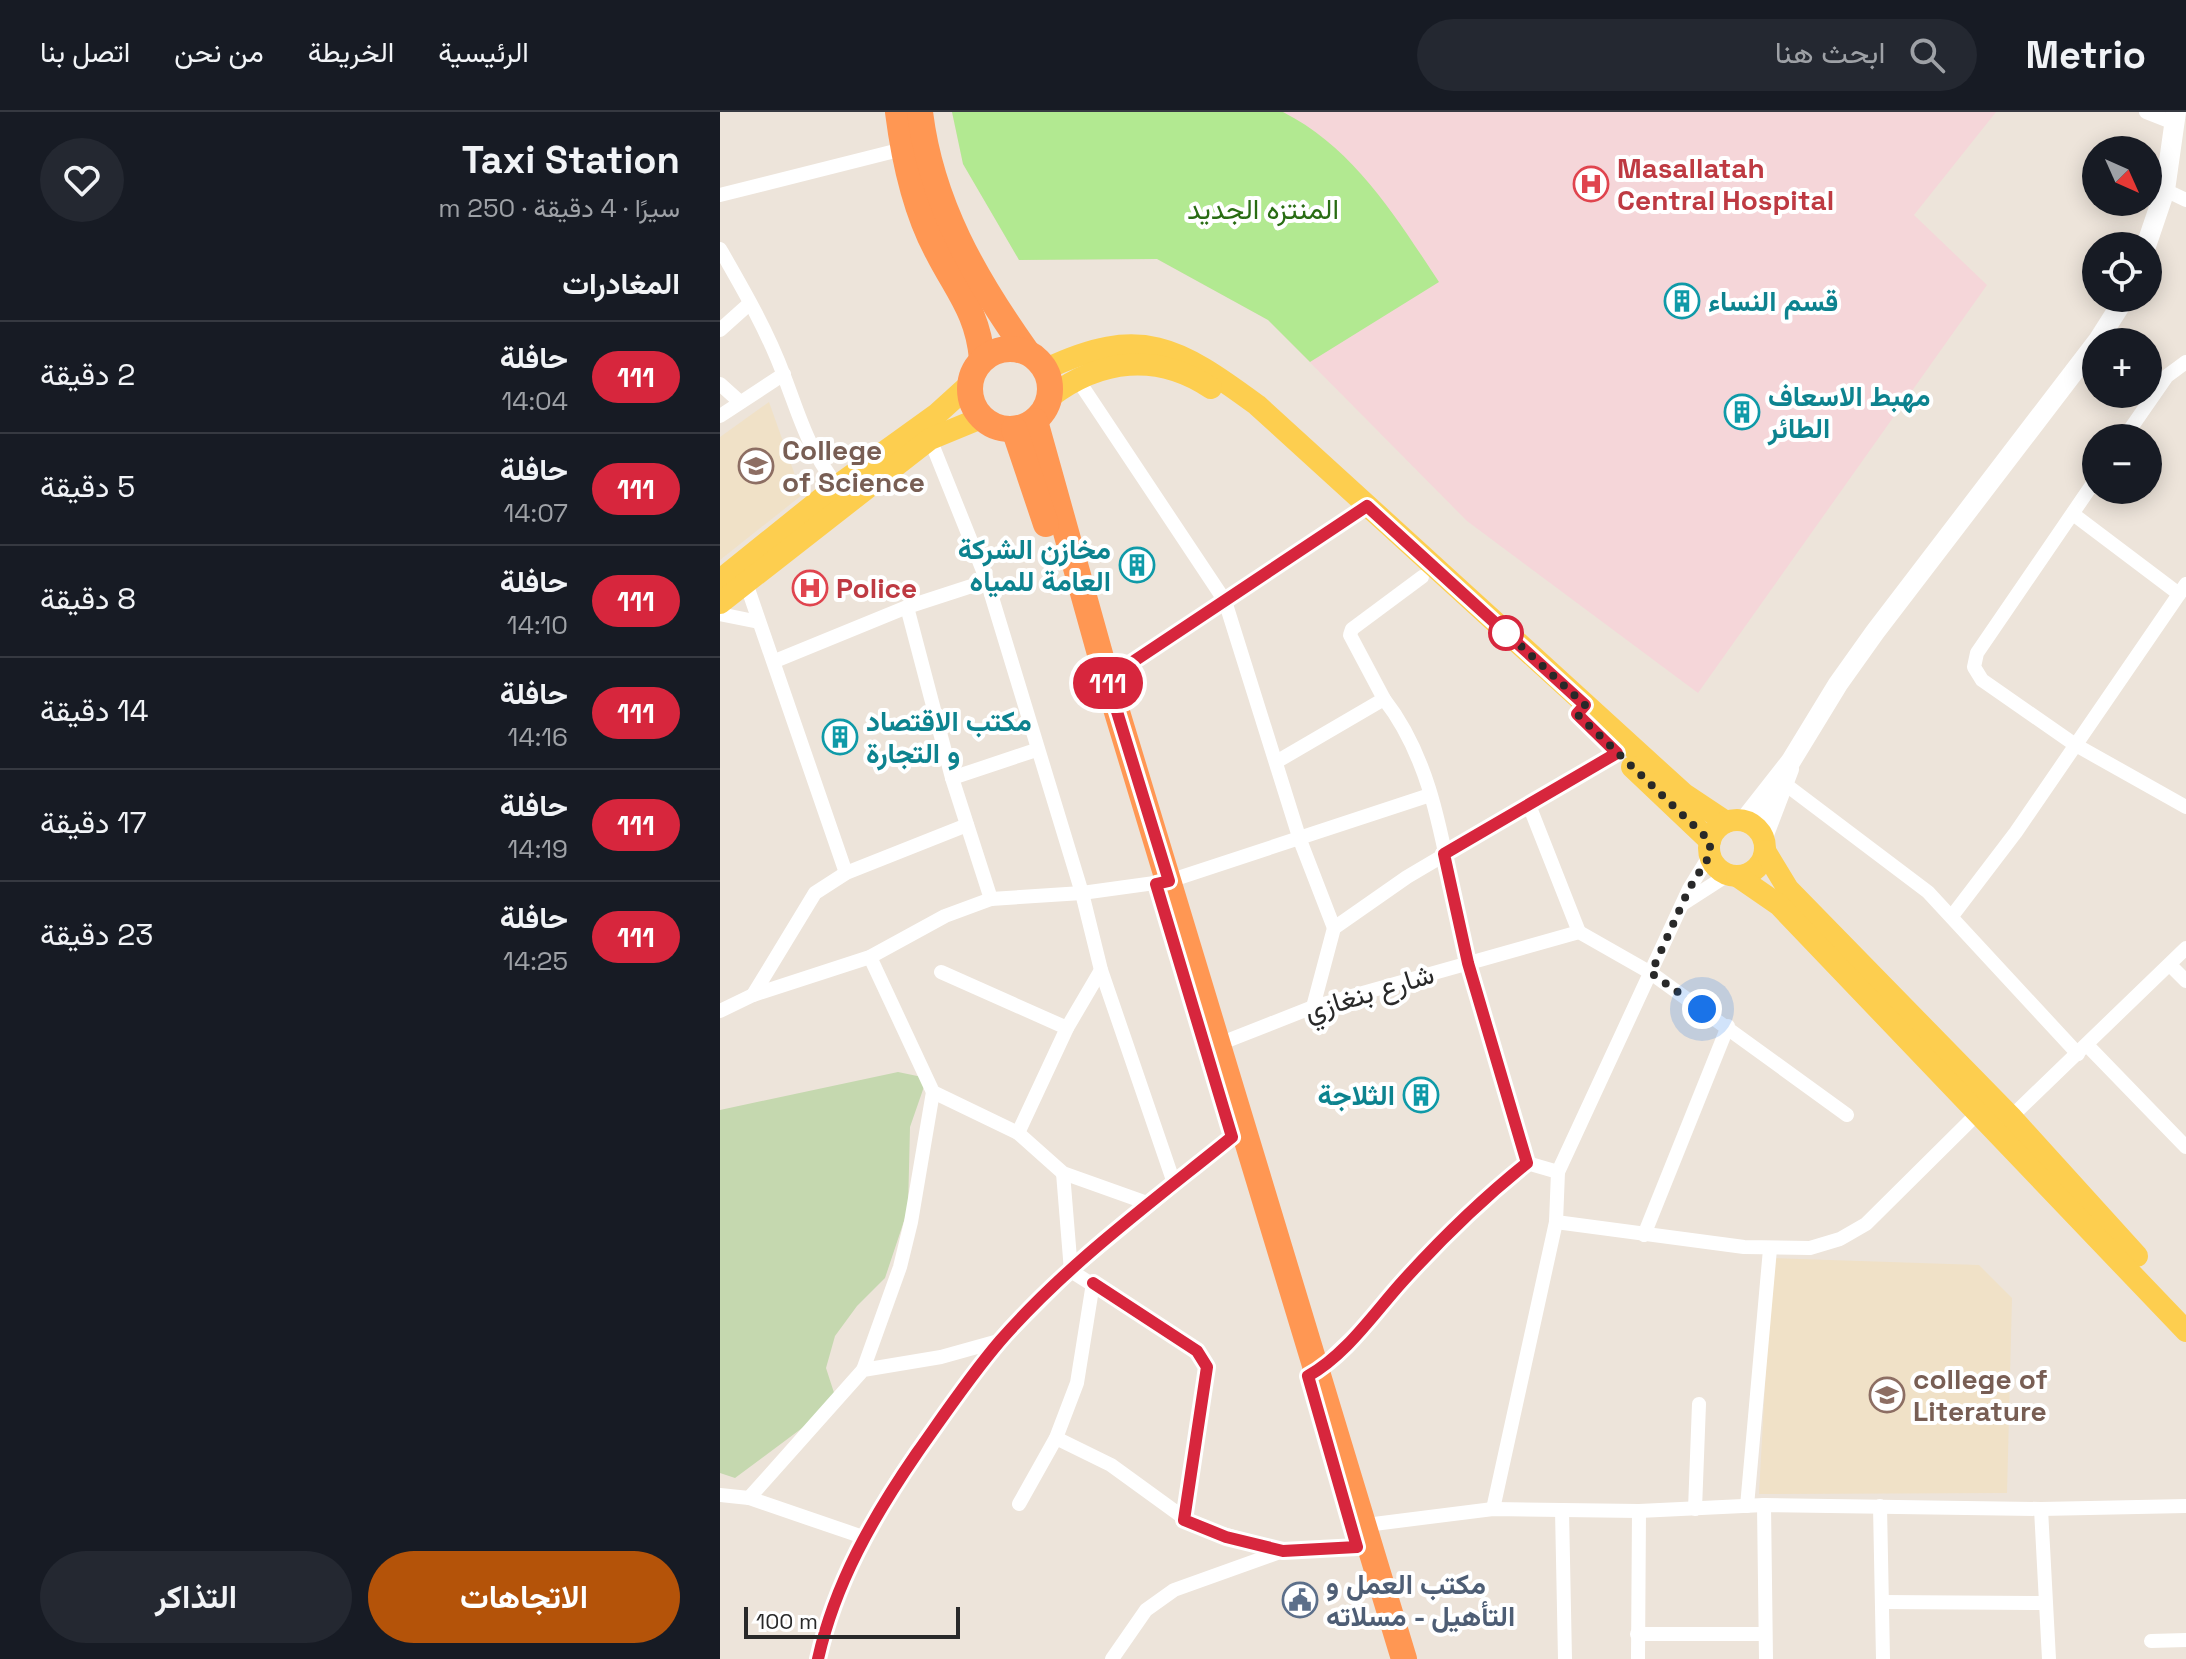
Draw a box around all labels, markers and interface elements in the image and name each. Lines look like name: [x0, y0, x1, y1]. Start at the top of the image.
search box: [1417, 19, 1977, 91]
text: Metrio: [2025, 31, 2146, 79]
text: ابحث هنا: [1775, 33, 1885, 72]
icon: search: [1905, 33, 1949, 77]
text: اتصل بنا: [40, 34, 130, 70]
text: من نحن: [174, 34, 264, 70]
text: الخريطة: [308, 34, 394, 70]
text: الرئيسية: [438, 34, 529, 70]
text: Taxi Station: [462, 136, 680, 184]
north arrow: [2082, 136, 2162, 216]
map controls: [2082, 136, 2162, 504]
button: heart: [40, 138, 124, 222]
place label: Masallatah Central Hospital: [1617, 150, 1834, 218]
hospital icon: Masallatah Central Hospital: [1572, 165, 1610, 203]
text: سيرًا · 4 دقيقة · 250 m: [438, 191, 680, 225]
park label: المنتزه الجديد: [1187, 191, 1339, 227]
button: locate: [2082, 232, 2162, 312]
text: المغادرات: [562, 264, 680, 303]
building icon: قسم النساء: [1663, 282, 1701, 320]
place label: قسم النساء: [1708, 283, 1838, 320]
button: +: [2082, 328, 2162, 408]
text: حافلة: [500, 338, 568, 377]
text: 2 دقيقة: [40, 355, 135, 394]
text: 111: [617, 359, 655, 395]
place label: مهبط الاسعاف الطائر: [1767, 378, 1930, 446]
text: 14:04: [501, 384, 568, 418]
building icon: مهبط الاسعاف الطائر: [1723, 393, 1761, 431]
button: −: [2082, 424, 2162, 504]
place label: College of Science: [782, 432, 925, 500]
school or university icon: College of Science: [737, 447, 775, 485]
text: حافلة: [500, 450, 568, 489]
text: 5 دقيقة: [40, 467, 135, 506]
text: 111: [617, 471, 655, 507]
text: 14:07: [503, 496, 568, 530]
place label: مخازن الشركة العامة للمياه: [958, 531, 1111, 599]
building icon: مخازن الشركة العامة للمياه: [1118, 546, 1156, 584]
text: حافلة: [500, 562, 568, 601]
hospital icon: Police: [791, 569, 829, 607]
place label: Police: [836, 570, 917, 606]
text: 8 دقيقة: [40, 579, 136, 618]
text: 111: [617, 583, 655, 619]
text: 14:10: [507, 608, 568, 642]
unlabelled marker: [1489, 616, 1523, 650]
line badge: 111: [1062, 657, 1154, 709]
text: 111: [1089, 665, 1127, 701]
text: حافلة: [500, 674, 568, 713]
text: 14 دقيقة: [40, 691, 148, 730]
text: 111: [617, 695, 655, 731]
place label: مكتب الاقتصاد و التجارة: [866, 703, 1032, 771]
building icon: مكتب الاقتصاد و التجارة: [821, 718, 859, 756]
text: 14:16: [508, 720, 568, 754]
text: حافلة: [500, 786, 568, 825]
text: 17 دقيقة: [40, 803, 147, 842]
text: 111: [617, 807, 655, 843]
text: 14:19: [508, 832, 568, 866]
text: حافلة: [500, 898, 568, 937]
text: 23 دقيقة: [40, 915, 153, 954]
text: 111: [617, 919, 655, 955]
text: 14:25: [503, 944, 568, 978]
street label: شارع بنغازي: [1300, 955, 1440, 1034]
your location: [1682, 989, 1722, 1029]
building icon: الثلاجة: [1402, 1076, 1440, 1114]
place label: الثلاجة: [1318, 1077, 1395, 1113]
place label: college of Literature: [1913, 1361, 2048, 1429]
school or university icon: college of Literature: [1868, 1376, 1906, 1414]
button: التذاكر: [40, 1551, 352, 1643]
button: الاتجاهات: [368, 1551, 680, 1643]
place label: مكتب العمل و التأهيل - مسلاته: [1326, 1566, 1515, 1634]
public building icon: مكتب العمل و التأهيل - مسلاته: [1281, 1581, 1319, 1619]
scale bar: [744, 1603, 960, 1639]
text: 100 m: [756, 1607, 818, 1635]

